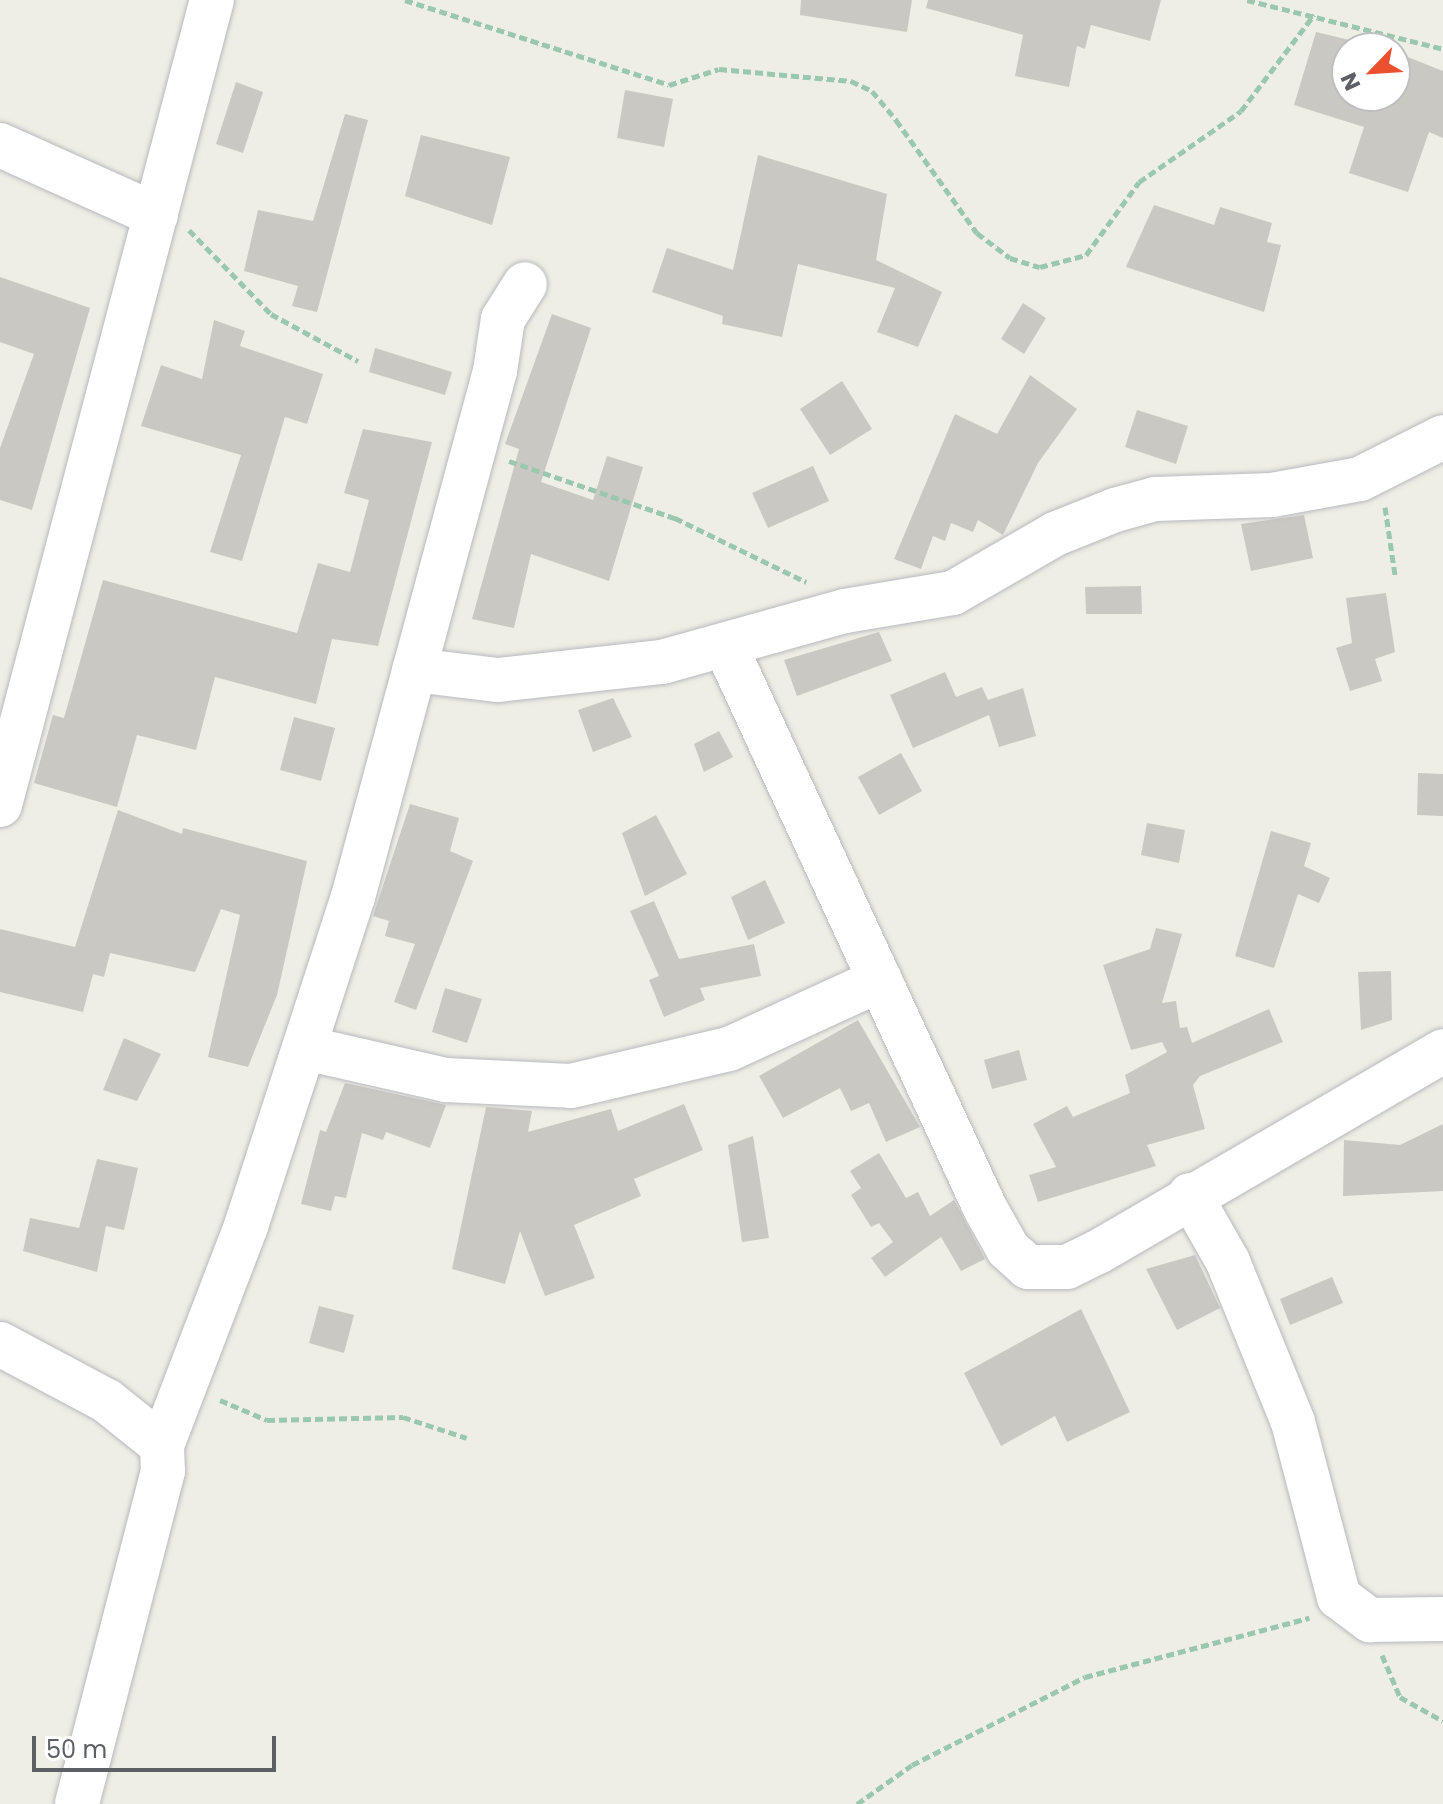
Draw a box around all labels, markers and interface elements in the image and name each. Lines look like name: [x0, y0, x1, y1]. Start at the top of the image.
north arrow: [1331, 32, 1411, 112]
text: N: [1333, 67, 1368, 96]
scale bar: [36, 1720, 280, 1770]
text: 50 m: [46, 1733, 107, 1766]

